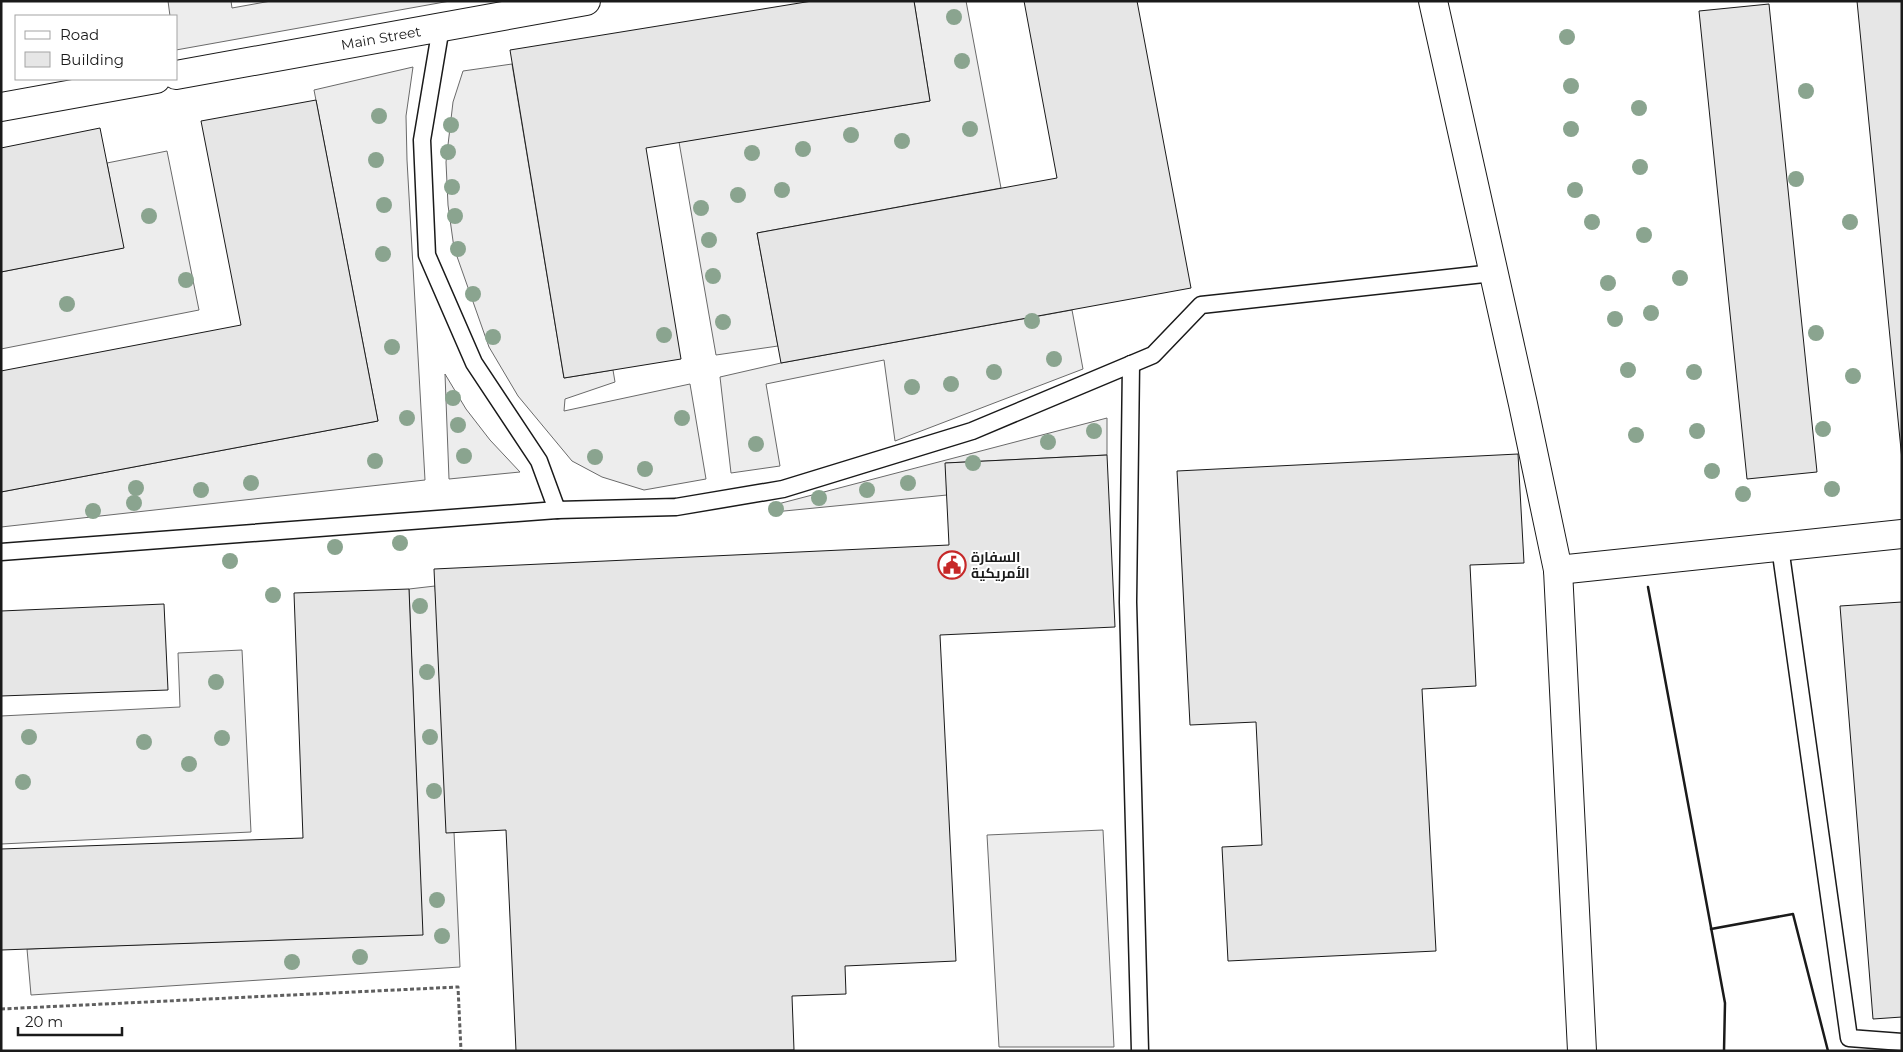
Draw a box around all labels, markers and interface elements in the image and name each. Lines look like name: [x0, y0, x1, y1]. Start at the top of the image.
legend: [15, 15, 178, 80]
street label: Main Street: [340, 22, 423, 54]
text: Road: [60, 25, 99, 44]
text: Building: [60, 50, 124, 69]
place label: السفارة الأمريكية: [971, 548, 1030, 582]
public building icon: السفارة الأمريكية: [937, 550, 967, 580]
scale bar: [18, 1004, 121, 1036]
text: 20 m: [25, 1012, 63, 1031]

